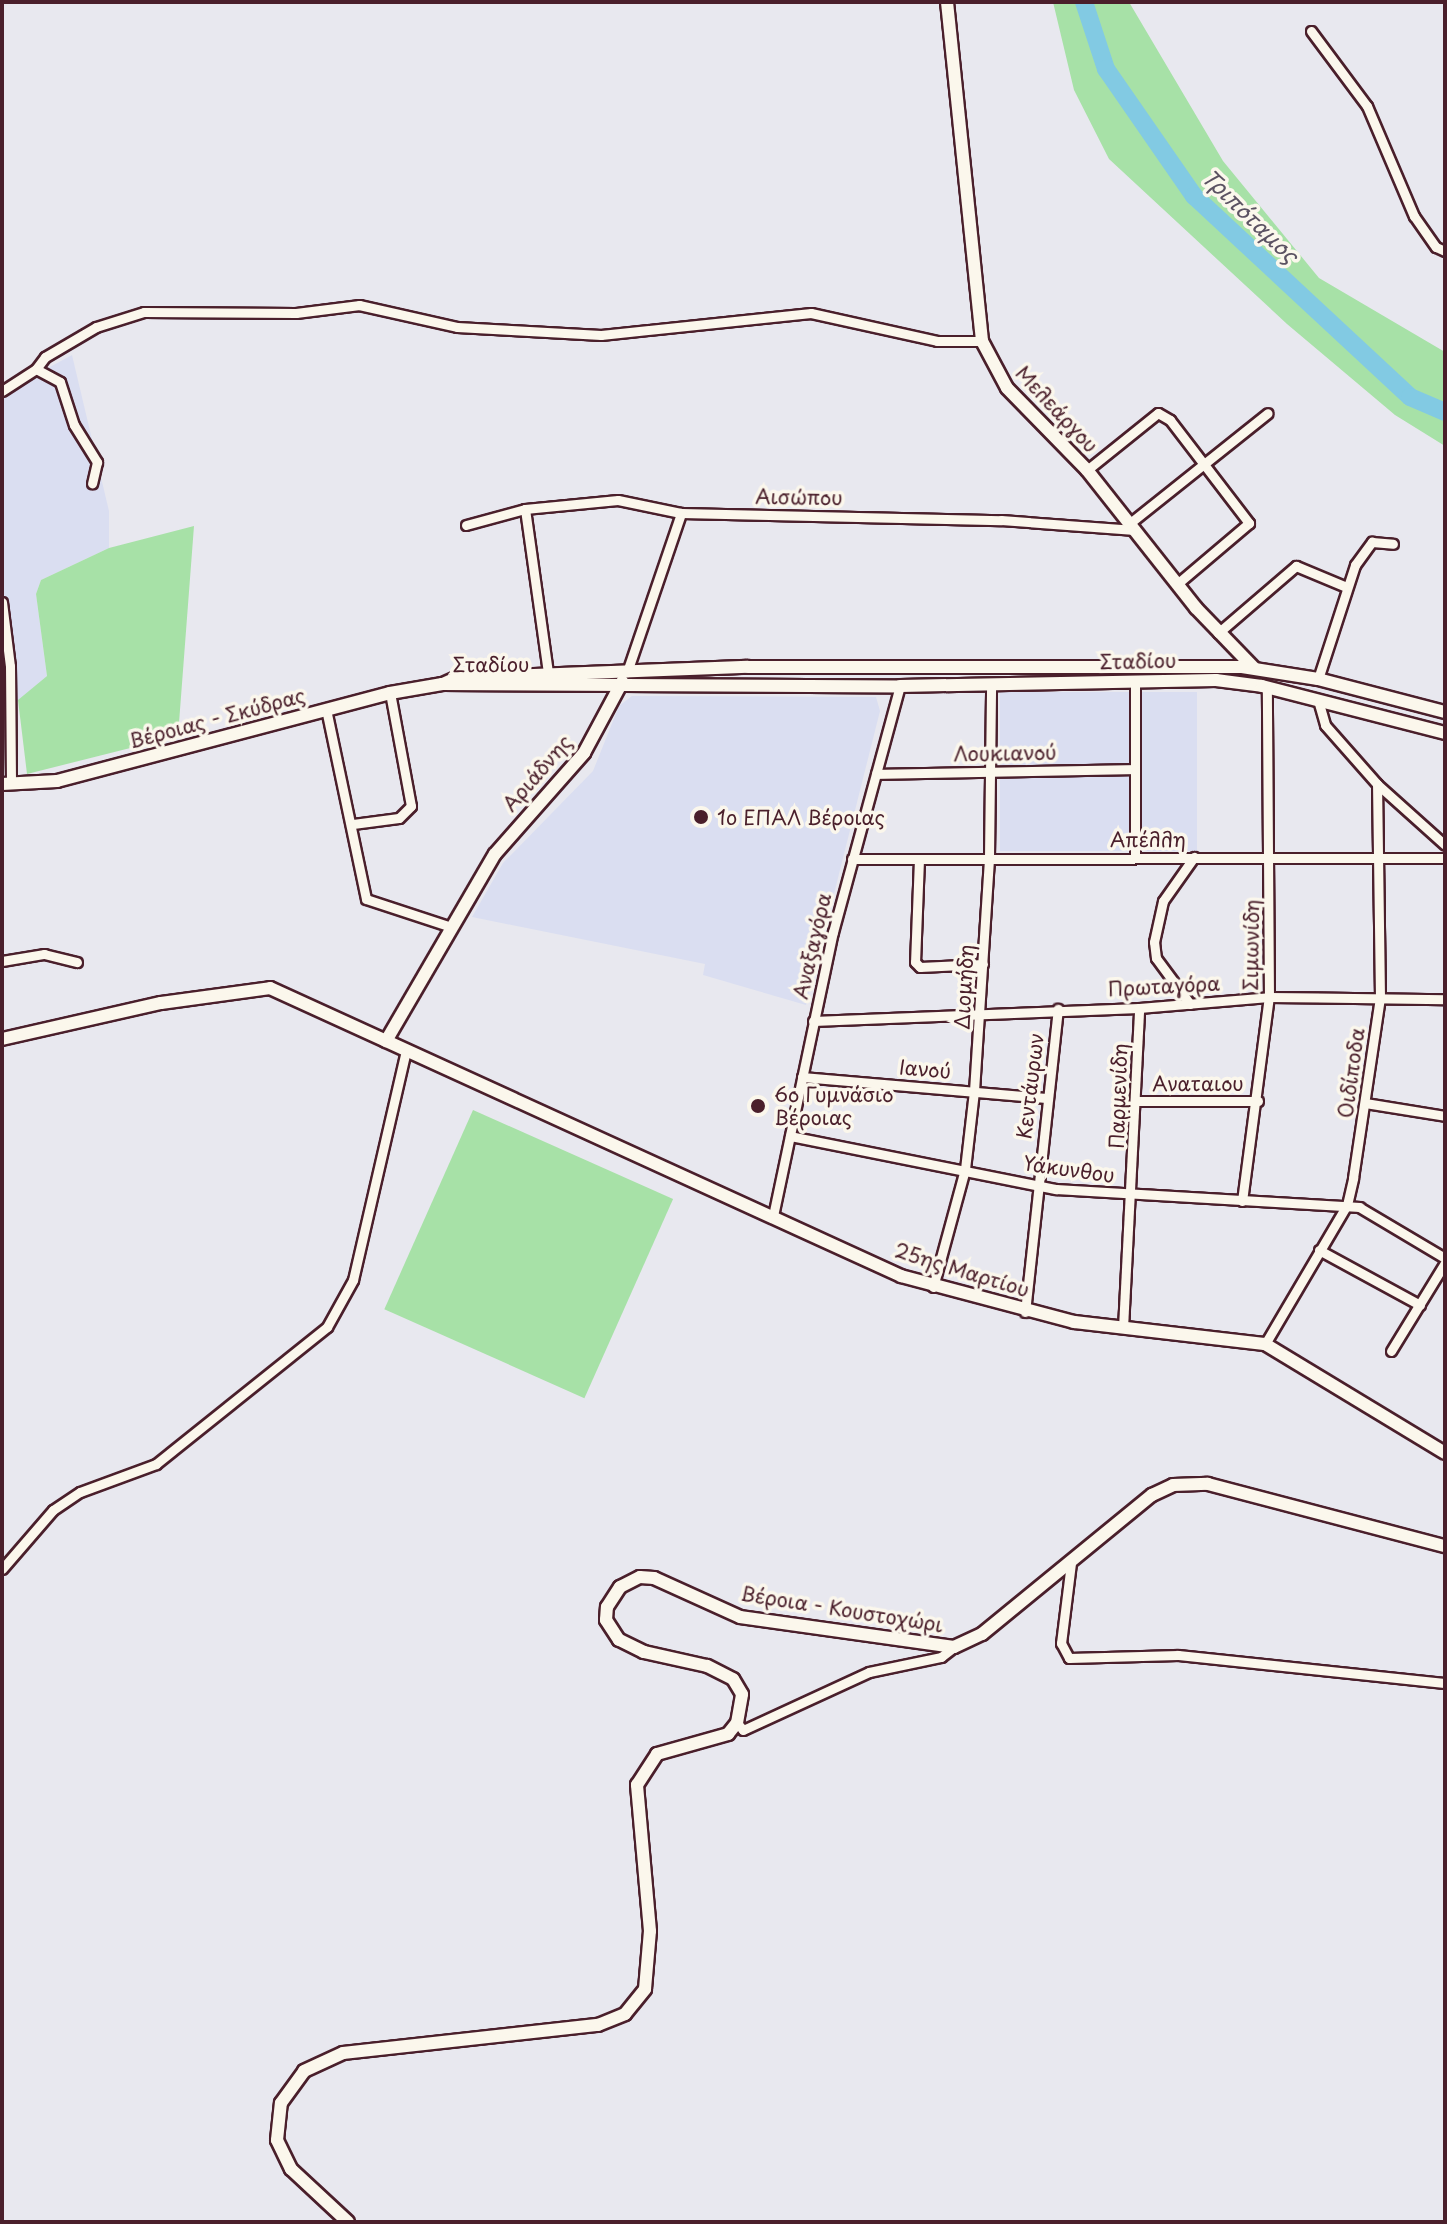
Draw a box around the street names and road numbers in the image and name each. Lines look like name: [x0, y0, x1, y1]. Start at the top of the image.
street label: Μελεάργου: [1011, 361, 1103, 457]
street label: Αισώπου: [755, 484, 843, 510]
street label: Σταδίου: [1099, 648, 1177, 674]
street label: Σταδίου: [453, 652, 529, 676]
street label: Βέροιας - Σκύδρας: [126, 683, 308, 753]
street label: Αριάδνης: [497, 730, 577, 816]
street label: Λουκιανού: [953, 740, 1057, 766]
street label: Απέλλη: [1110, 827, 1186, 851]
street label: Αναξαγόρα: [788, 891, 836, 1001]
street label: Σιμωνίδη: [1238, 899, 1264, 991]
street label: Διομήδη: [950, 944, 978, 1030]
street label: Πρωταγόρα: [1107, 971, 1221, 1001]
street label: Οιδίποδα: [1333, 1026, 1369, 1120]
street label: Κεντάυρων: [1012, 1031, 1048, 1141]
street label: Παρμενίδη: [1104, 1043, 1132, 1149]
street label: Ιανού: [898, 1055, 952, 1083]
street label: Αναταιου: [1152, 1071, 1244, 1095]
street label: Υάκυνθου: [1022, 1151, 1116, 1187]
street label: 25ης Μαρτίου: [892, 1238, 1032, 1302]
street label: Βέροια - Κουστοχώρι: [738, 1581, 946, 1637]

